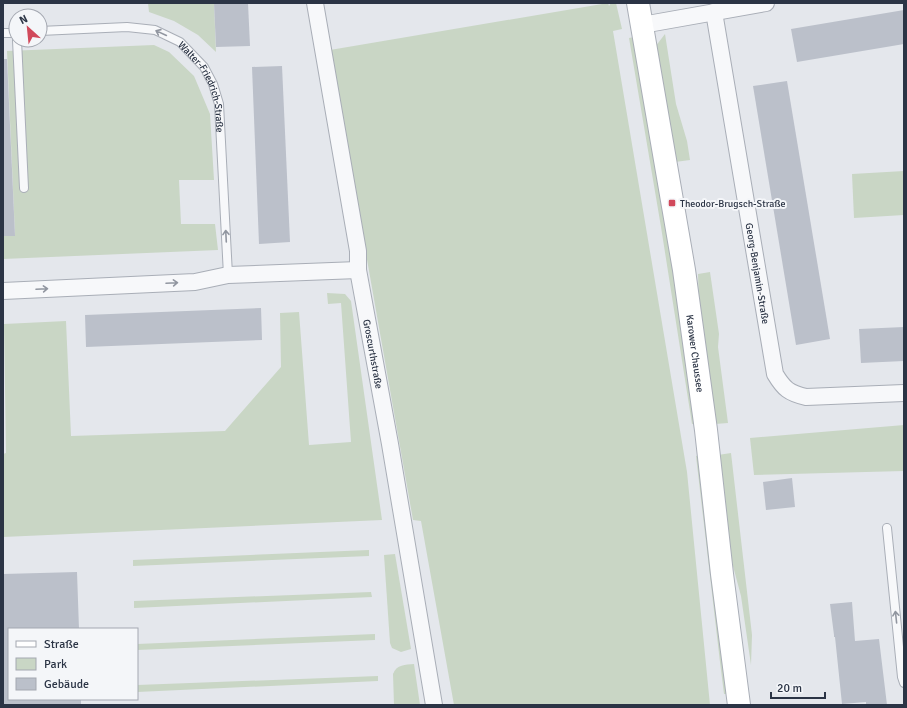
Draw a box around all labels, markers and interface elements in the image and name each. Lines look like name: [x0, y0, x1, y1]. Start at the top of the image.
north arrow: [8, 8, 48, 48]
text: N: [17, 12, 30, 27]
one-way arrow: [156, 29, 168, 36]
street label: Walter-Friedrich-Straße: [175, 39, 226, 133]
marker: Theodor-Brugsch-Straße: [667, 198, 677, 208]
place label: Theodor-Brugsch-Straße: [680, 198, 786, 210]
street label: Georg-Benjamin-Straße: [743, 222, 771, 325]
one-way arrow: [222, 230, 229, 243]
one-way arrow: [165, 279, 178, 287]
one-way arrow: [35, 285, 48, 293]
street label: Karower Chaussee: [683, 314, 706, 393]
street label: Groscurthstraße: [360, 318, 385, 390]
one-way arrow: [892, 611, 900, 624]
legend: [8, 628, 138, 700]
text: Straße: [44, 637, 79, 652]
text: Park: [44, 657, 67, 672]
scale bar: [771, 674, 825, 700]
text: Gebäude: [44, 677, 89, 692]
text: 20 m: [777, 681, 802, 696]

